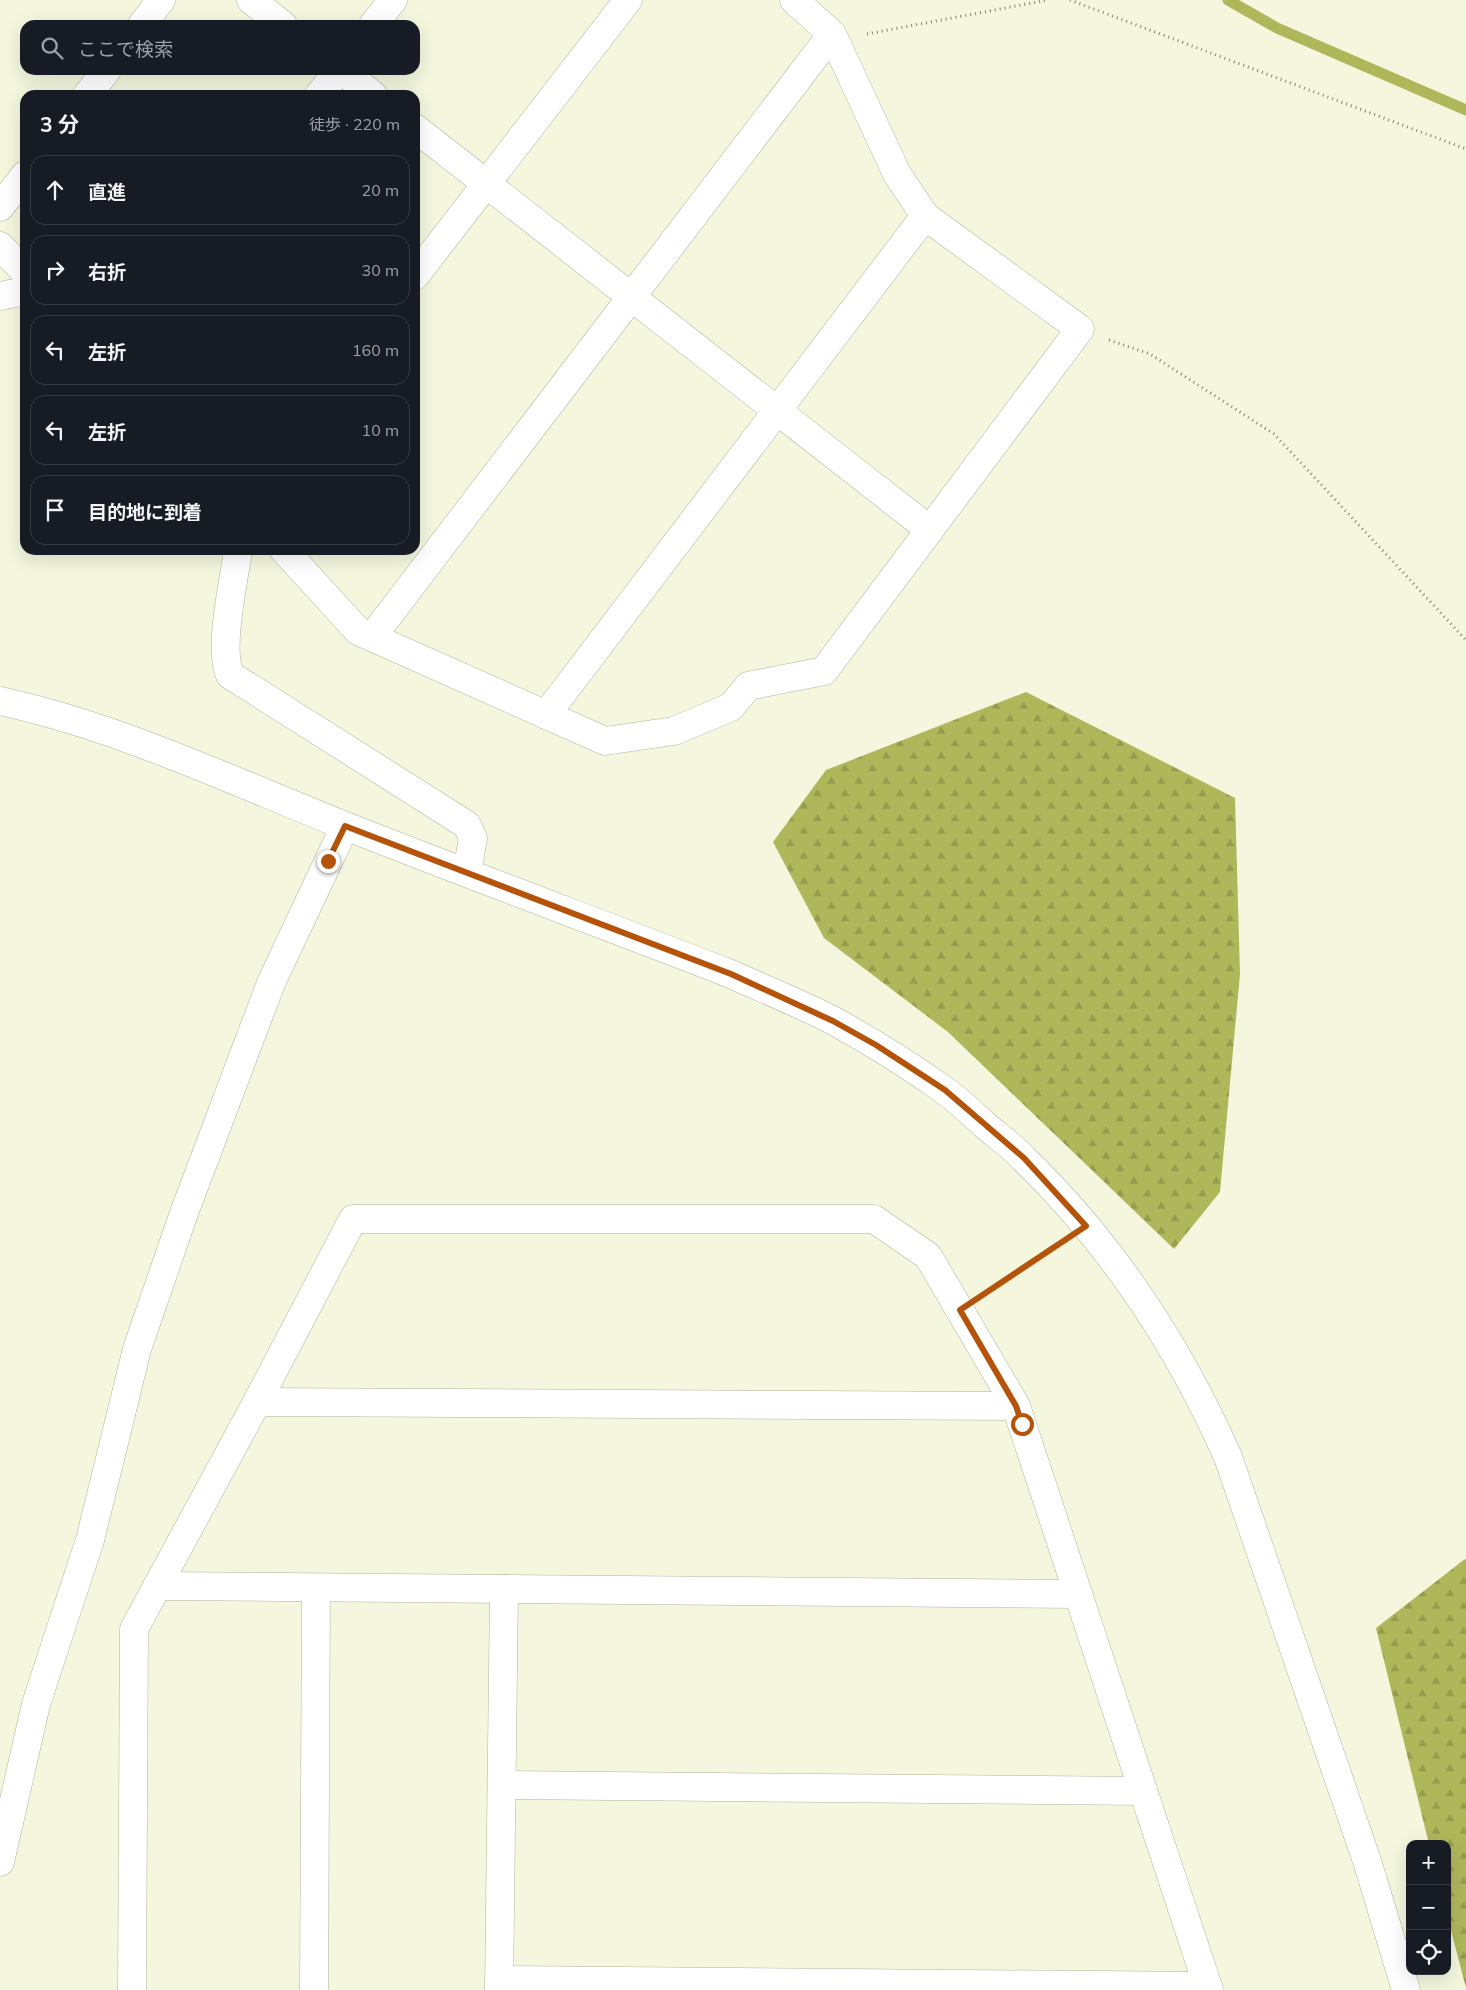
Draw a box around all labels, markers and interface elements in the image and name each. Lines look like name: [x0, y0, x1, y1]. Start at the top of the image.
search box: [20, 20, 420, 75]
icon: search: [38, 34, 66, 62]
text: ここで検索: [78, 37, 173, 61]
text: 3 分: [40, 111, 79, 137]
text: 徒歩 · 220 m: [309, 114, 400, 134]
icon: ahead: [41, 176, 69, 204]
text: 直進: [88, 180, 126, 204]
text: 20 m: [362, 180, 399, 200]
icon: right: [41, 256, 69, 284]
text: 右折: [88, 260, 126, 284]
text: 30 m: [362, 260, 399, 280]
icon: left: [41, 336, 69, 364]
text: 左折: [88, 340, 126, 364]
text: 160 m: [352, 340, 399, 360]
icon: left: [41, 416, 69, 444]
text: 左折: [88, 420, 126, 444]
text: 10 m: [362, 420, 399, 440]
icon: arrive: [41, 496, 69, 524]
text: 目的地に到着: [88, 500, 202, 524]
route end: [317, 850, 340, 873]
route start: [1011, 1413, 1034, 1436]
map controls: [1406, 1840, 1451, 1975]
button: +: [1406, 1840, 1451, 1885]
button: −: [1406, 1885, 1451, 1930]
button: locate: [1406, 1930, 1451, 1975]

